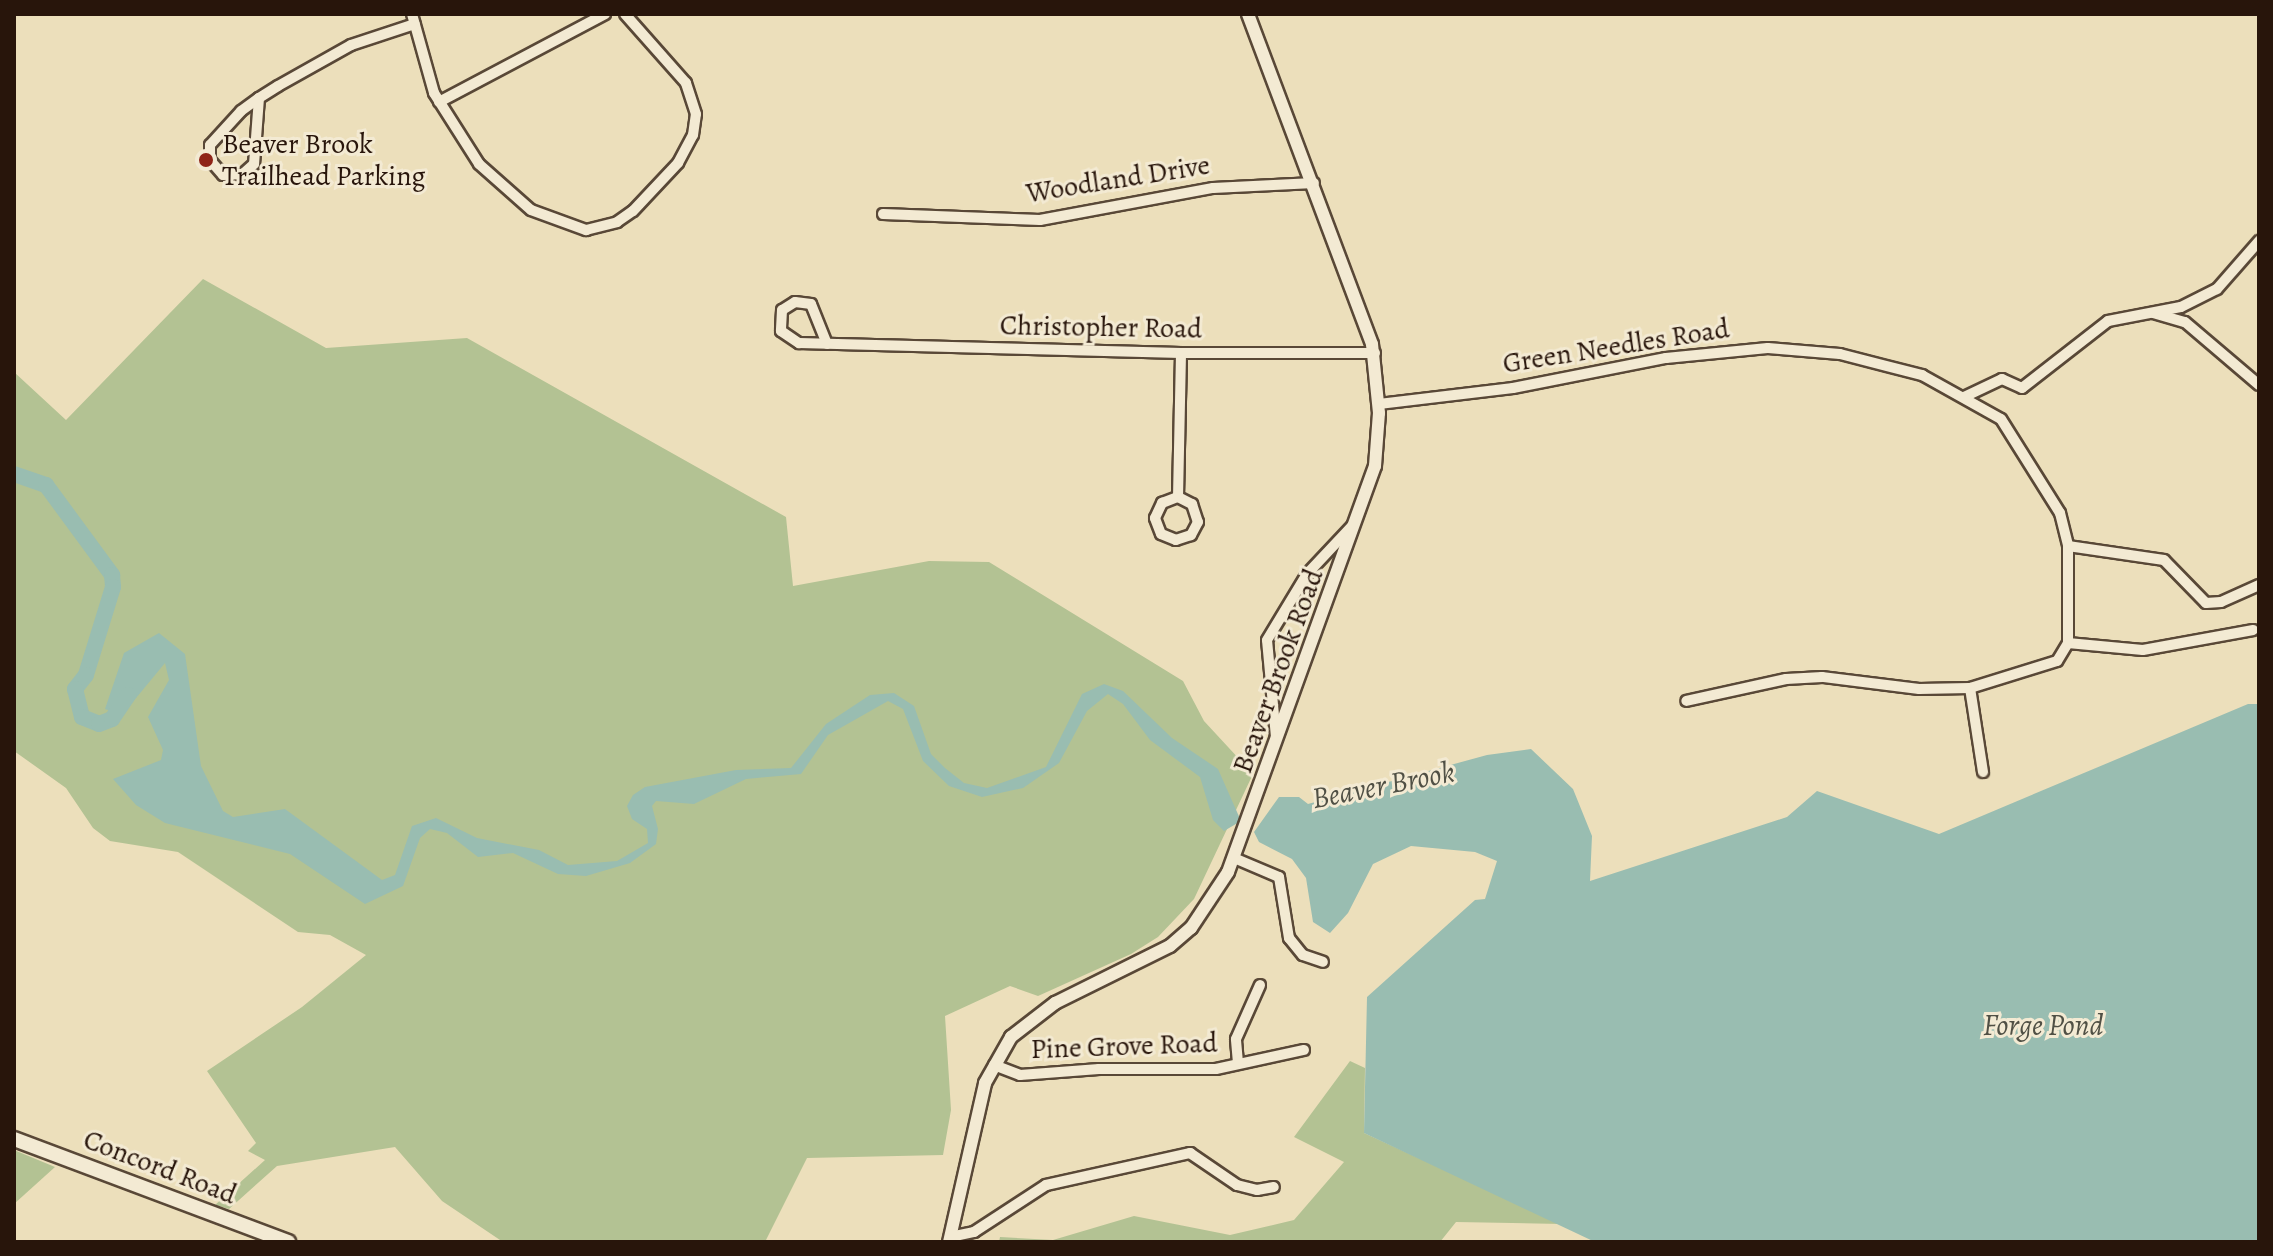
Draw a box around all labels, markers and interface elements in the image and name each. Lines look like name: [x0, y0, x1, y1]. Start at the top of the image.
place label: Beaver Brook Trailhead Parking: [222, 127, 426, 193]
street label: Woodland Drive: [1024, 148, 1212, 210]
marker: Beaver Brook Trailhead Parking: [197, 151, 215, 169]
street label: Christopher Road: [1000, 308, 1202, 346]
street label: Green Needles Road: [1500, 312, 1732, 380]
street label: Beaver Brook Road: [1225, 564, 1331, 778]
water label: Beaver Brook: [1309, 754, 1457, 816]
water label: Forge Pond: [1983, 1007, 2103, 1043]
street label: Pine Grove Road: [1030, 1026, 1218, 1066]
street label: Concord Road: [79, 1122, 241, 1212]

